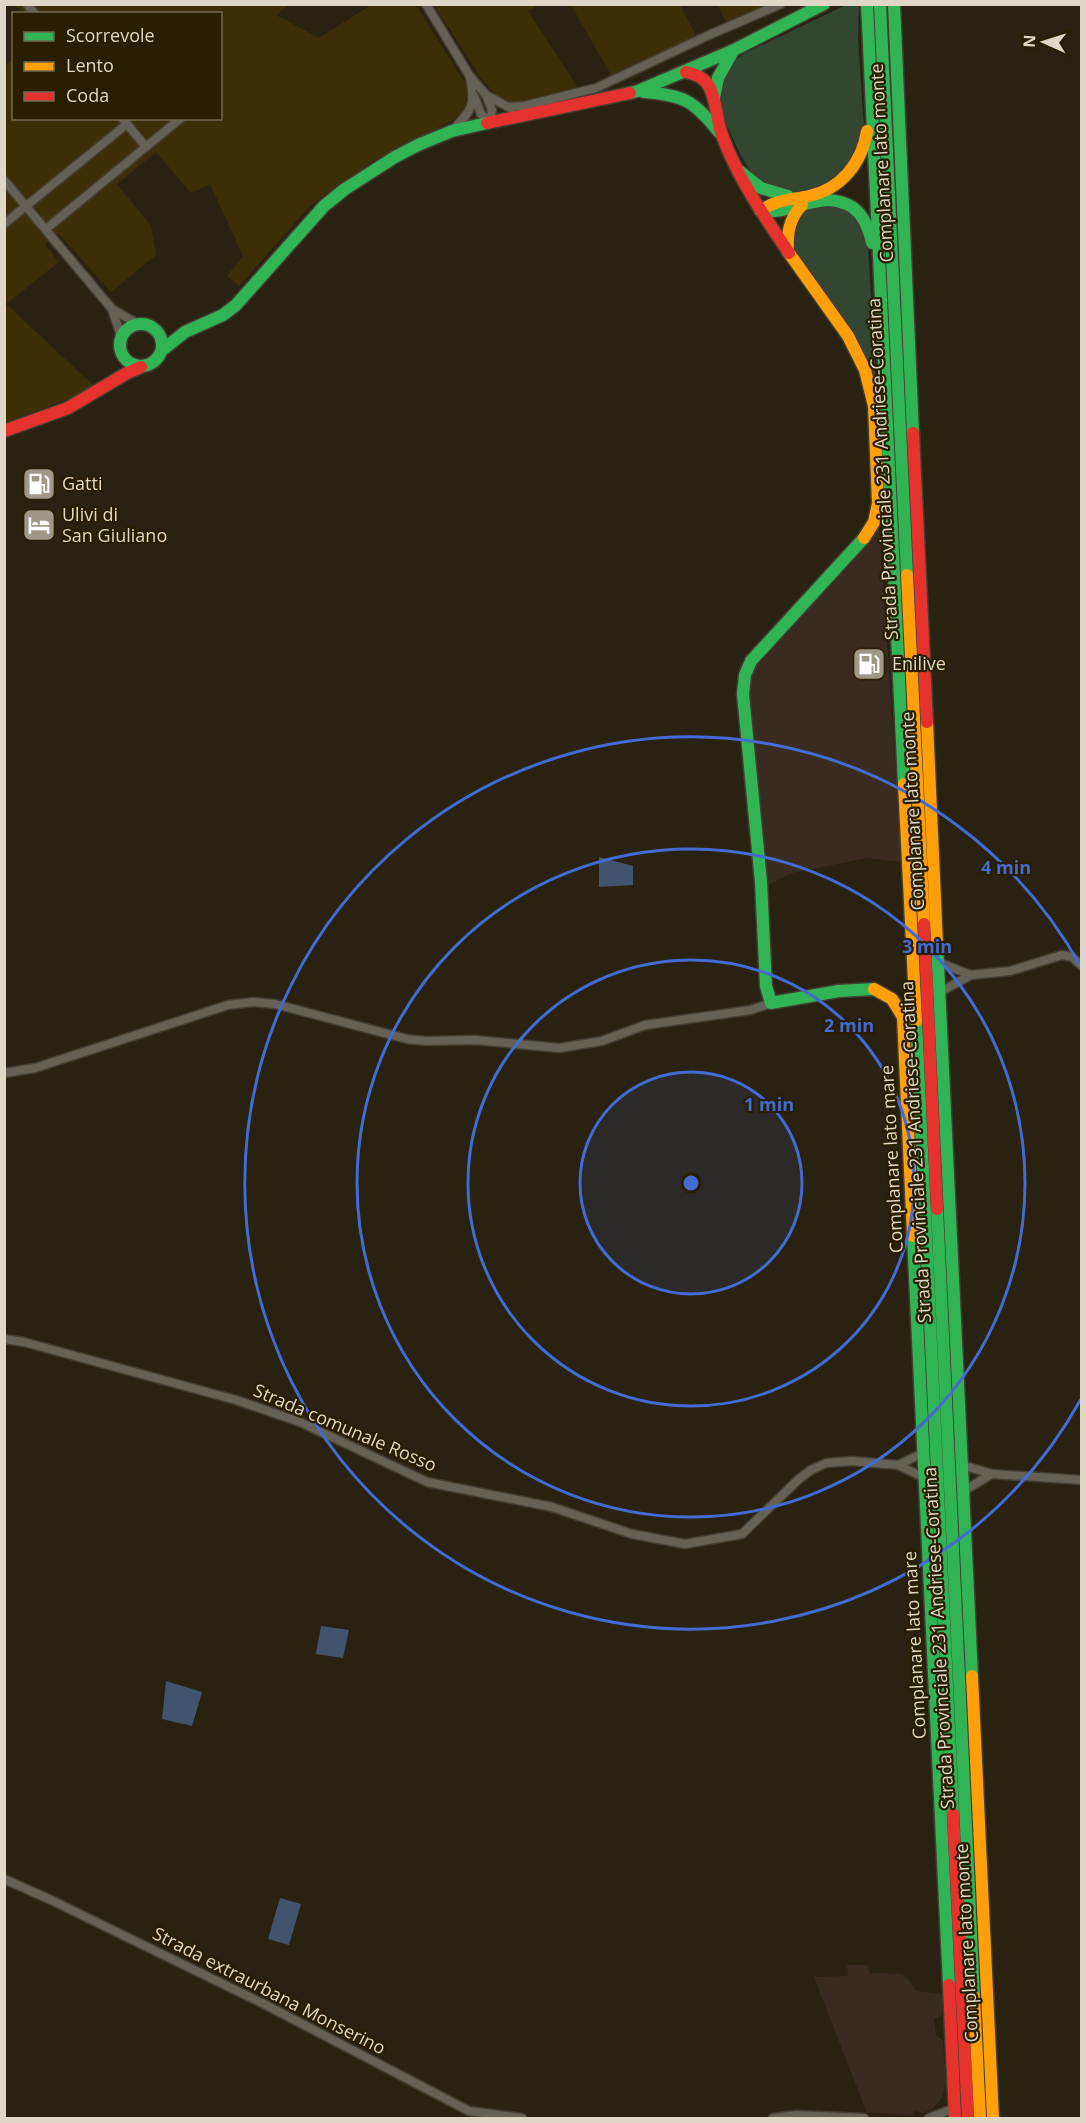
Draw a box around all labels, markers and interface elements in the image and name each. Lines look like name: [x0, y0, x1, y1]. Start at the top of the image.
legend: [12, 12, 222, 120]
north arrow: [1014, 12, 1074, 72]
text: Scorrevole: [66, 23, 155, 47]
text: N: [1018, 34, 1040, 48]
text: Lento: [66, 53, 114, 77]
street label: Complanare lato monte: [864, 63, 898, 263]
text: Coda: [66, 83, 109, 107]
street label: Strada Provinciale 231 Andriese-Coratina: [861, 297, 903, 641]
fuel station icon: Gatti: [21, 466, 57, 502]
place label: Gatti: [62, 471, 102, 495]
place label: Ulivi di San Giuliano: [62, 502, 167, 547]
hotel icon: Ulivi di San Giuliano: [21, 507, 57, 543]
fuel station icon: Enilive: [851, 646, 887, 682]
place label: Enilive: [892, 651, 946, 675]
street label: Complanare lato monte: [895, 711, 929, 911]
text: 4 min: [981, 855, 1031, 879]
text: 3 min: [902, 934, 952, 958]
street label: Strada Provinciale 231 Andriese-Coratina: [894, 980, 936, 1324]
text: 2 min: [824, 1013, 874, 1037]
street label: Complanare lato mare: [874, 1064, 908, 1254]
text: 1 min: [744, 1092, 794, 1116]
centre of rings: [681, 1173, 701, 1193]
street label: Strada comunale Rosso: [250, 1378, 441, 1477]
street label: Strada Provinciale 231 Andriese-Coratina: [917, 1466, 959, 1810]
street label: Complanare lato mare: [897, 1550, 931, 1740]
street label: Complanare lato monte: [949, 1843, 983, 2043]
street label: Strada extraurbana Monserino: [149, 1921, 390, 2059]

